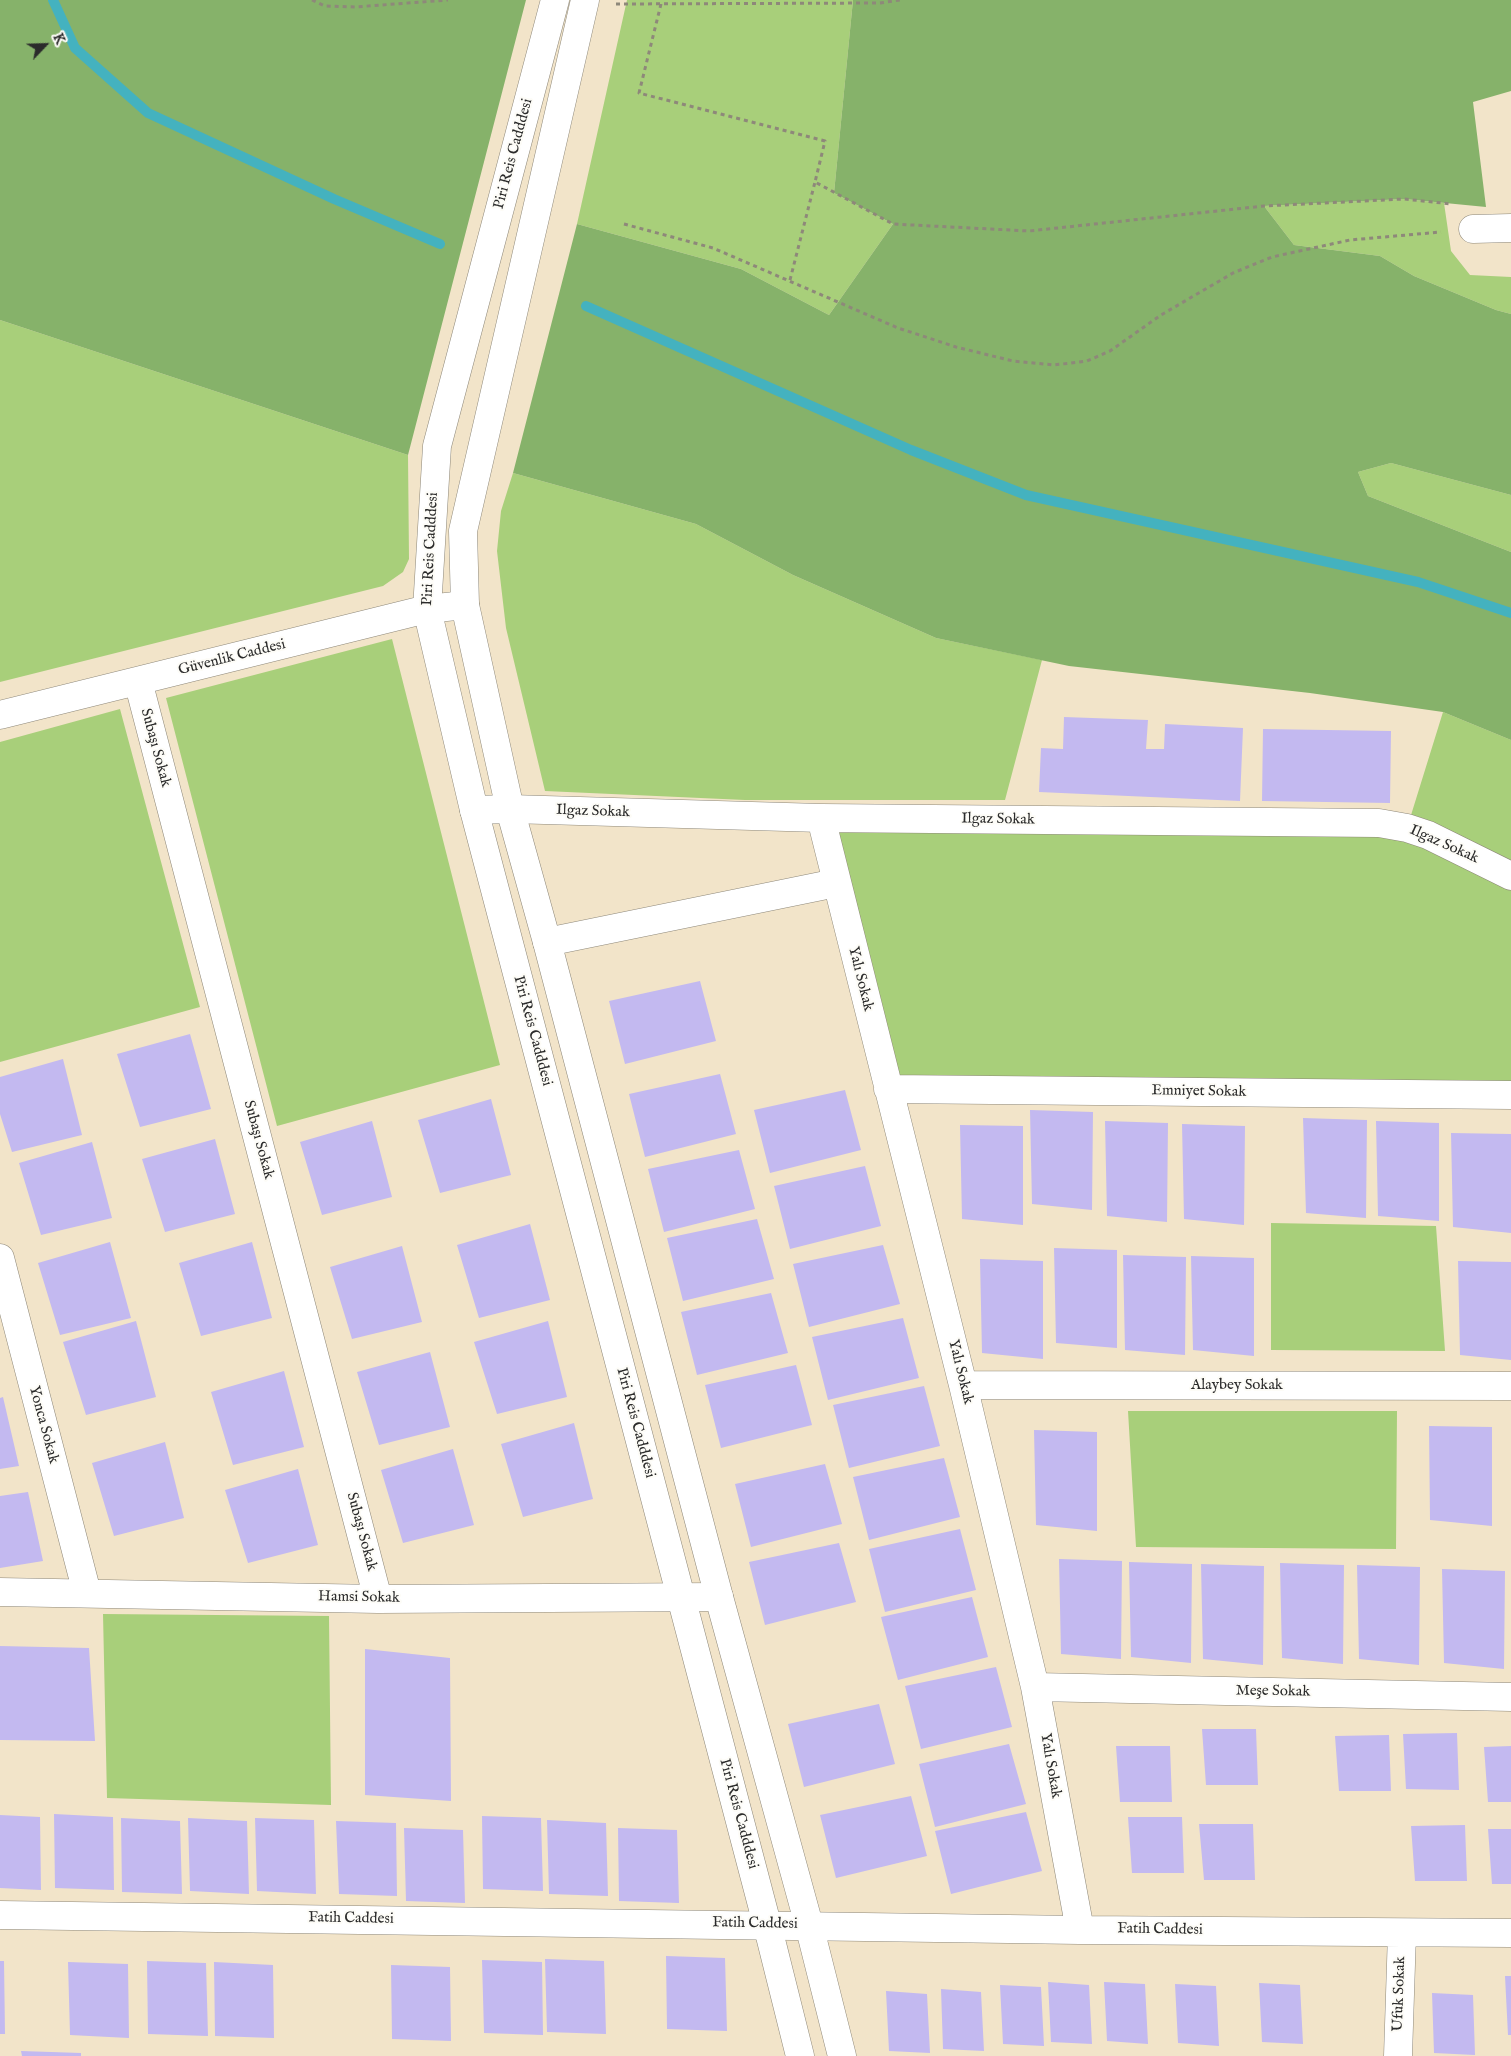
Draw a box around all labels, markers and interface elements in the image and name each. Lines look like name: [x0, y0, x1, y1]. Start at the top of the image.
north arrow: [20, 20, 70, 70]
text: K: [48, 31, 69, 47]
street label: Piri Reis Cadddesi: [491, 97, 537, 211]
street label: Piri Reis Cadddesi: [419, 492, 443, 606]
street label: Güvenlik Caddesi: [176, 636, 288, 680]
street label: Subaşı Sokak: [136, 707, 174, 789]
street label: Ilgaz Sokak: [556, 802, 630, 822]
street label: Ilgaz Sokak: [961, 810, 1035, 830]
street label: Ilgaz Sokak: [1407, 822, 1481, 868]
street label: Yalı Sokak: [843, 945, 877, 1013]
street label: Piri Reis Cadddesi: [509, 974, 555, 1088]
street label: Emniyet Sokak: [1152, 1082, 1246, 1102]
street label: Subaşı Sokak: [239, 1099, 277, 1181]
street label: Yalı Sokak: [943, 1338, 977, 1406]
street label: Piri Reis Cadddesi: [612, 1366, 658, 1480]
street label: Alaybey Sokak: [1191, 1377, 1283, 1395]
street label: Yonca Sokak: [24, 1384, 62, 1466]
street label: Subaşı Sokak: [342, 1491, 380, 1573]
street label: Hamsi Sokak: [318, 1588, 400, 1608]
street label: Meşe Sokak: [1236, 1682, 1310, 1702]
street label: Yalı Sokak: [1035, 1732, 1065, 1800]
street label: Piri Reis Cadddesi: [715, 1757, 761, 1871]
street label: Fatih Caddesi: [308, 1909, 394, 1929]
street label: Fatih Caddesi: [712, 1914, 798, 1934]
street label: Fatih Caddesi: [1117, 1920, 1203, 1940]
street label: Ufuk Sokak: [1390, 1956, 1410, 2032]

